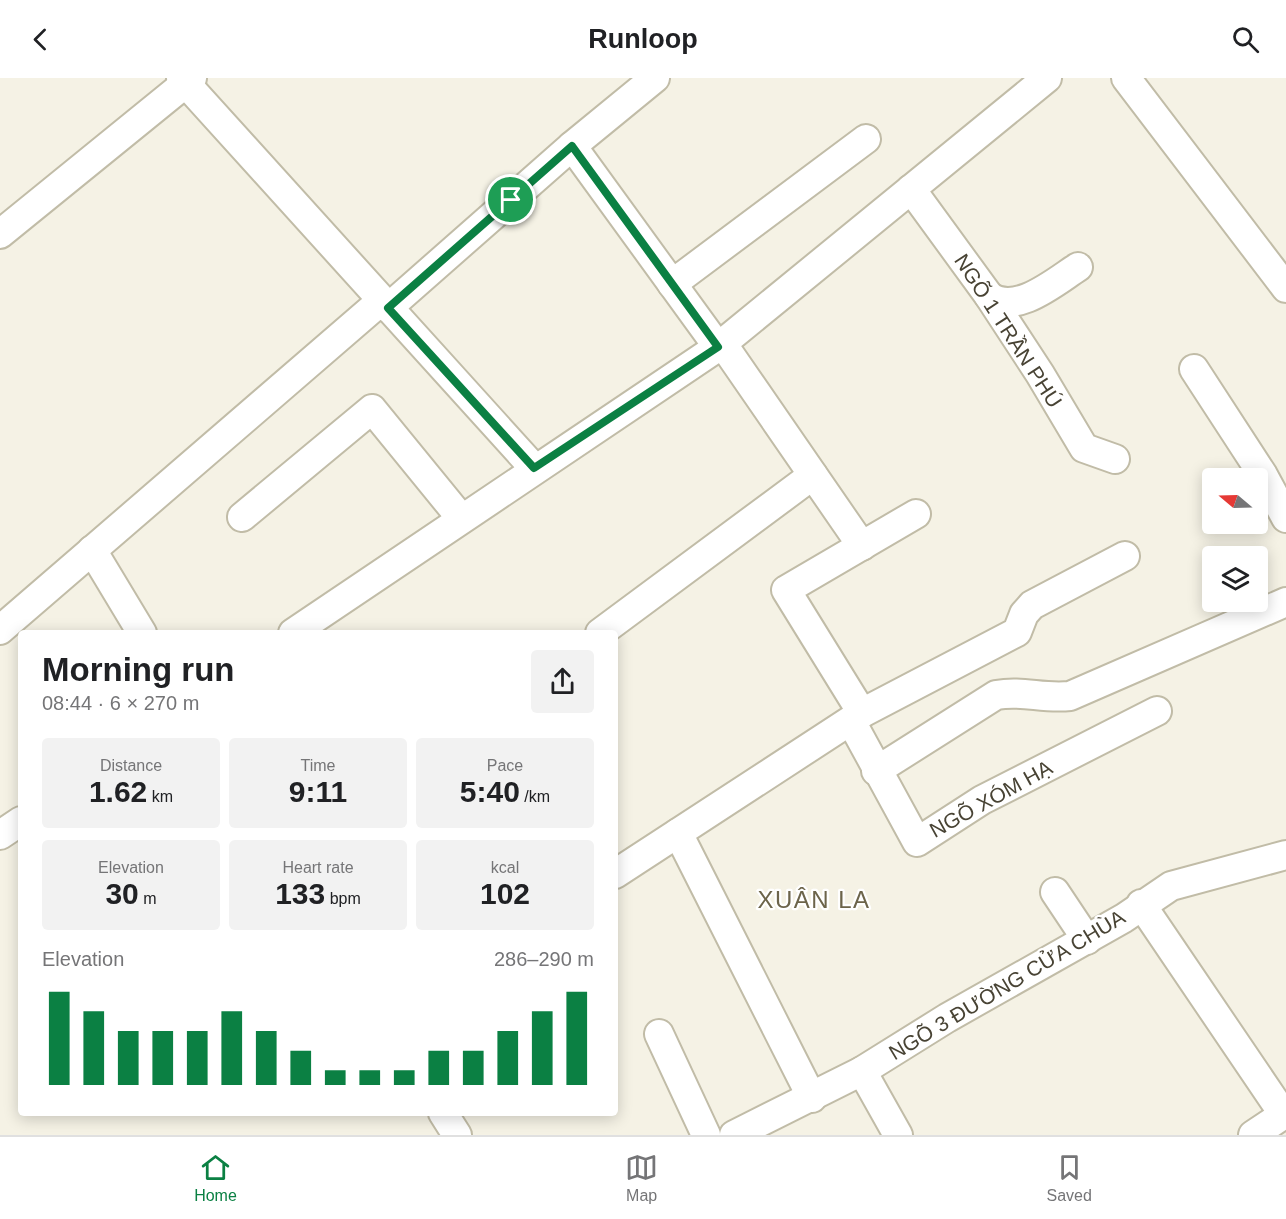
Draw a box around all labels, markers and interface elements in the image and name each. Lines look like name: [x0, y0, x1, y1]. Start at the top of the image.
icon: back: [24, 23, 57, 56]
icon: search: [1229, 23, 1262, 56]
text: Runloop: [588, 24, 698, 54]
pin: [485, 174, 536, 225]
icon: arrive: [494, 183, 527, 216]
street label: NGÕ 1 TRẦN PHÚ: [950, 250, 1067, 412]
north arrow: [1202, 468, 1268, 534]
map controls: [1202, 468, 1268, 612]
button: layers: [1202, 546, 1268, 612]
button: share: [531, 650, 594, 713]
text: Morning run: [42, 651, 234, 688]
text: 08:44 · 6 × 270 m: [42, 692, 199, 714]
street label: NGÕ XÓM HẠ: [925, 755, 1056, 842]
text: Distance: [100, 757, 162, 774]
text: Time: [301, 757, 335, 774]
text: Pace: [487, 757, 523, 774]
text: 1.62: [89, 775, 147, 808]
text: 9:11: [289, 775, 347, 808]
text: 5:40: [460, 775, 520, 808]
text: km: [147, 788, 173, 805]
text: /km: [520, 788, 550, 805]
text: Elevation: [98, 859, 164, 876]
text: Heart rate: [282, 859, 354, 876]
text: kcal: [491, 859, 519, 876]
text: 30: [105, 877, 139, 910]
text: 133: [275, 877, 325, 910]
text: 102: [480, 877, 530, 910]
district label: XUÂN LA: [757, 886, 871, 913]
text: m: [139, 890, 157, 907]
text: bpm: [325, 890, 361, 907]
street label: NGÕ 3 ĐƯỜNG CỬA CHÙA: [885, 905, 1129, 1064]
text: Elevation: [42, 948, 124, 970]
text: 286–290 m: [494, 948, 594, 970]
tab: Home: [194, 1151, 237, 1205]
tab: Map: [625, 1151, 658, 1205]
tab: Saved: [1046, 1151, 1092, 1205]

